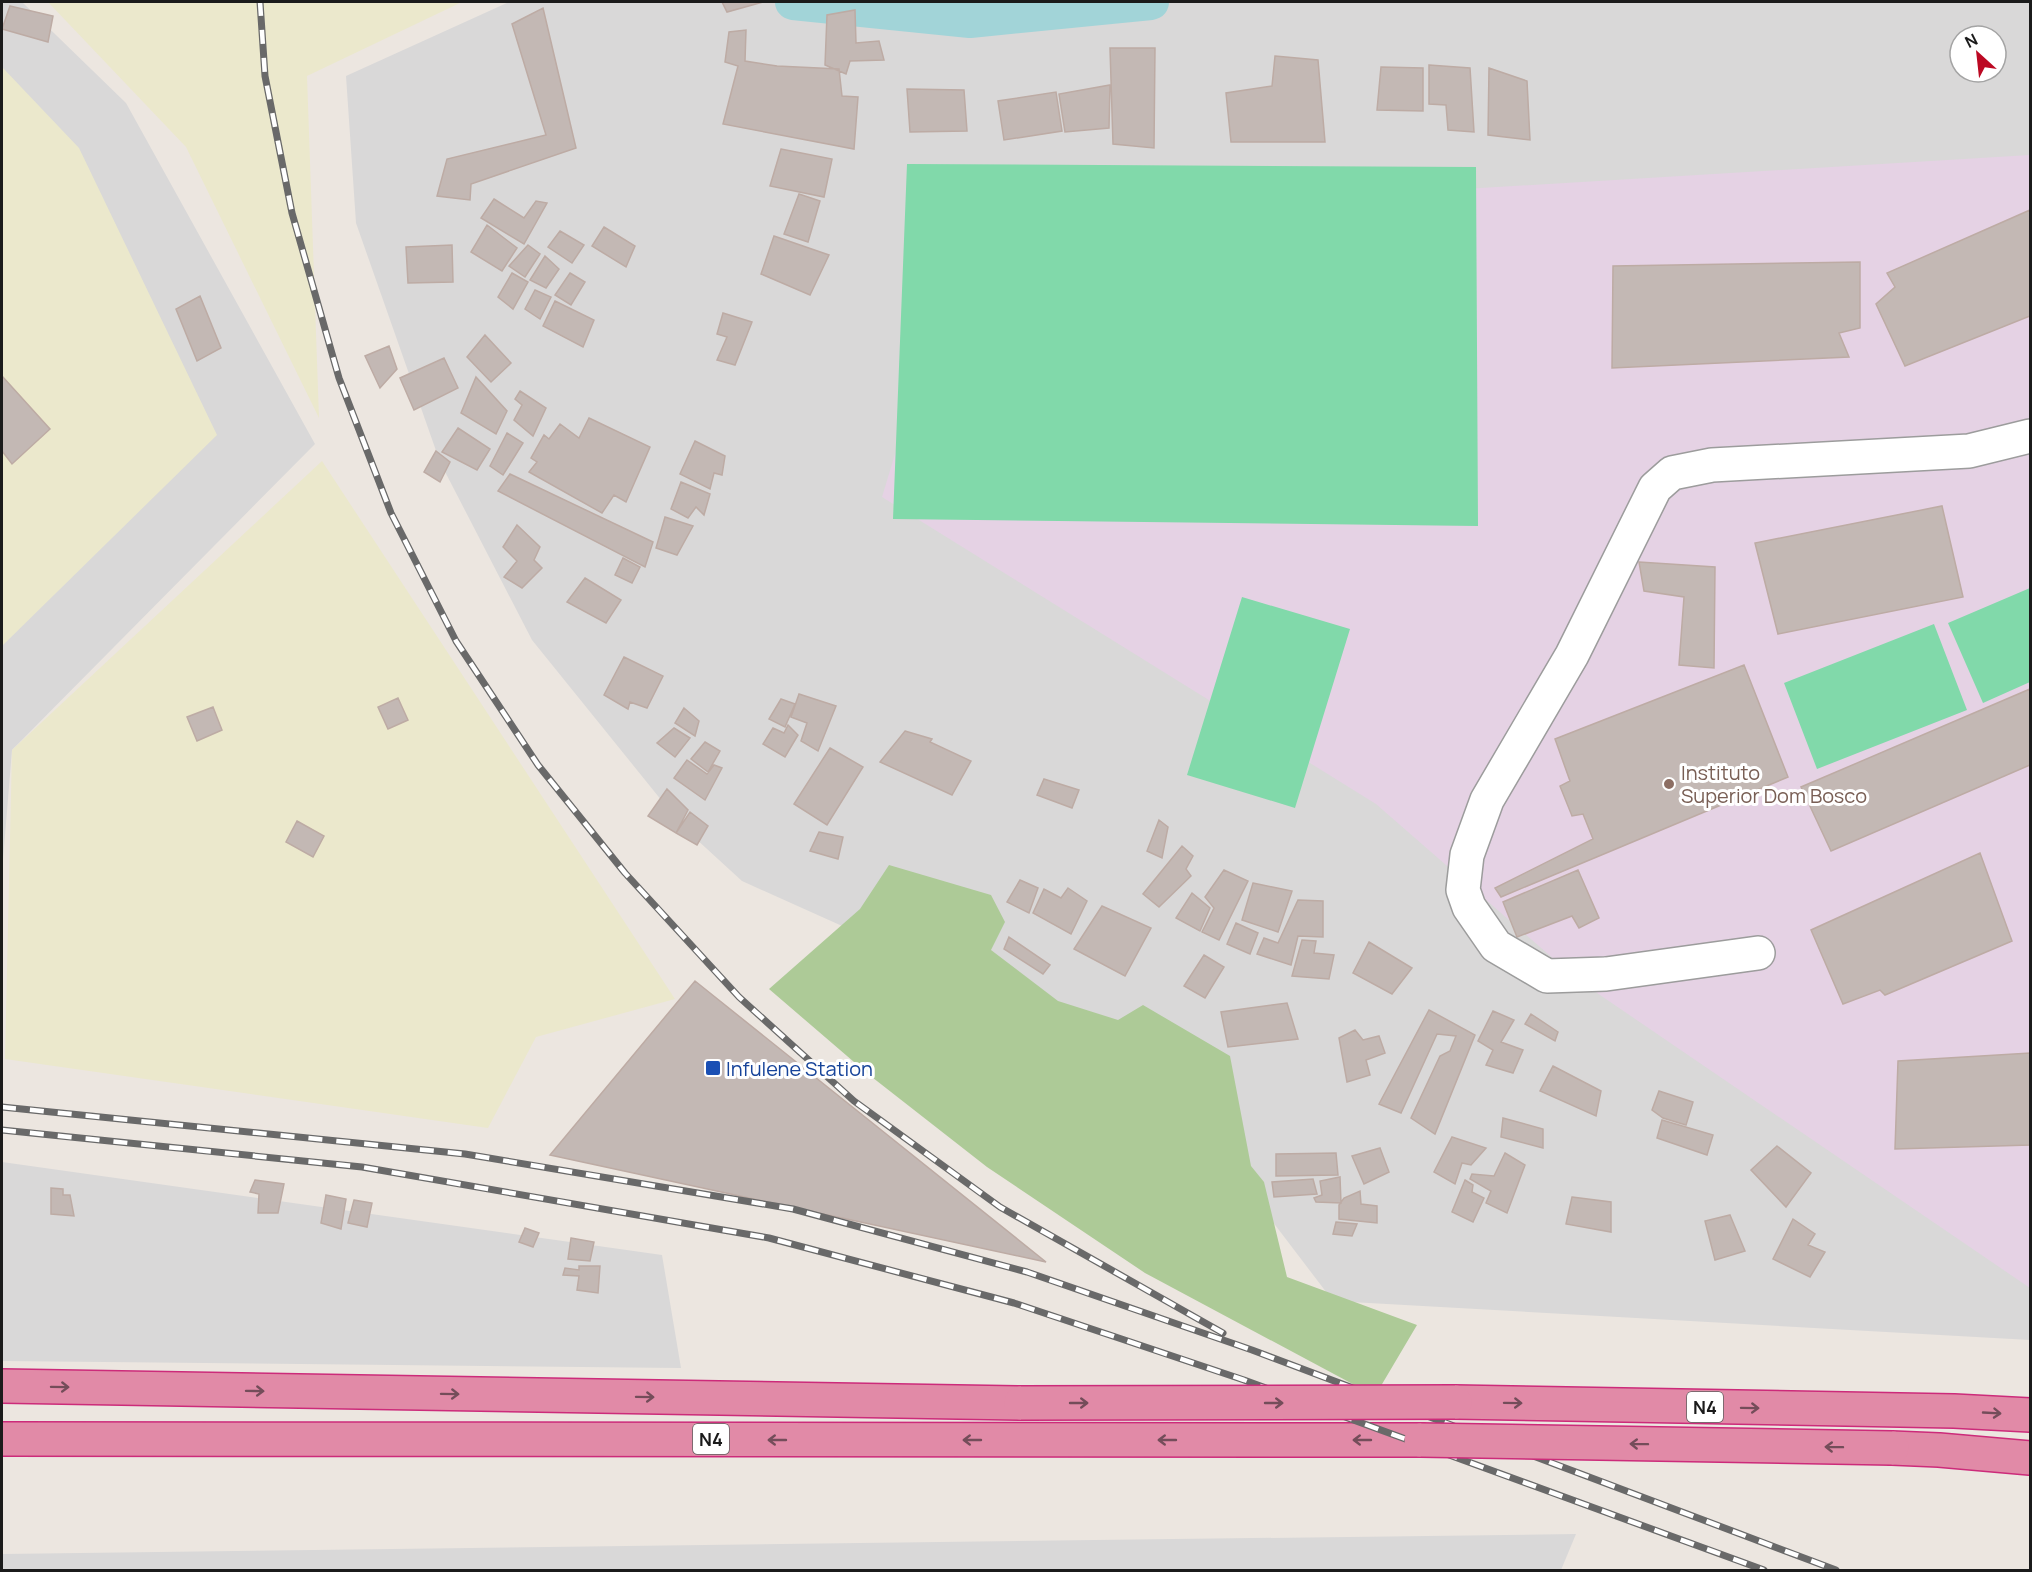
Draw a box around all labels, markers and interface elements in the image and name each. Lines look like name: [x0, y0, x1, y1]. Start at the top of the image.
north arrow: [1948, 24, 2008, 84]
text: N: [1961, 28, 1981, 53]
place label: Instituto Superior Dom Bosco: [1681, 759, 1867, 809]
marker: Instituto Superior Dom Bosco: [1662, 777, 1676, 791]
place label: Infulene Station: [726, 1055, 873, 1082]
marker: Infulene Station: [704, 1059, 722, 1077]
one-way arrow: [49, 1381, 69, 1393]
one-way arrow: [244, 1385, 264, 1396]
one-way arrow: [439, 1388, 459, 1400]
one-way arrow: [634, 1391, 654, 1403]
road number: N4: [1687, 1392, 1723, 1422]
one-way arrow: [1069, 1397, 1089, 1409]
one-way arrow: [1264, 1397, 1284, 1409]
one-way arrow: [1503, 1398, 1523, 1409]
one-way arrow: [1740, 1402, 1760, 1413]
one-way arrow: [1982, 1408, 2002, 1419]
road number: N4: [693, 1424, 729, 1454]
one-way arrow: [768, 1434, 788, 1446]
one-way arrow: [963, 1434, 983, 1446]
one-way arrow: [1158, 1434, 1178, 1446]
one-way arrow: [1353, 1434, 1373, 1446]
one-way arrow: [1630, 1438, 1650, 1450]
one-way arrow: [1825, 1441, 1844, 1453]

